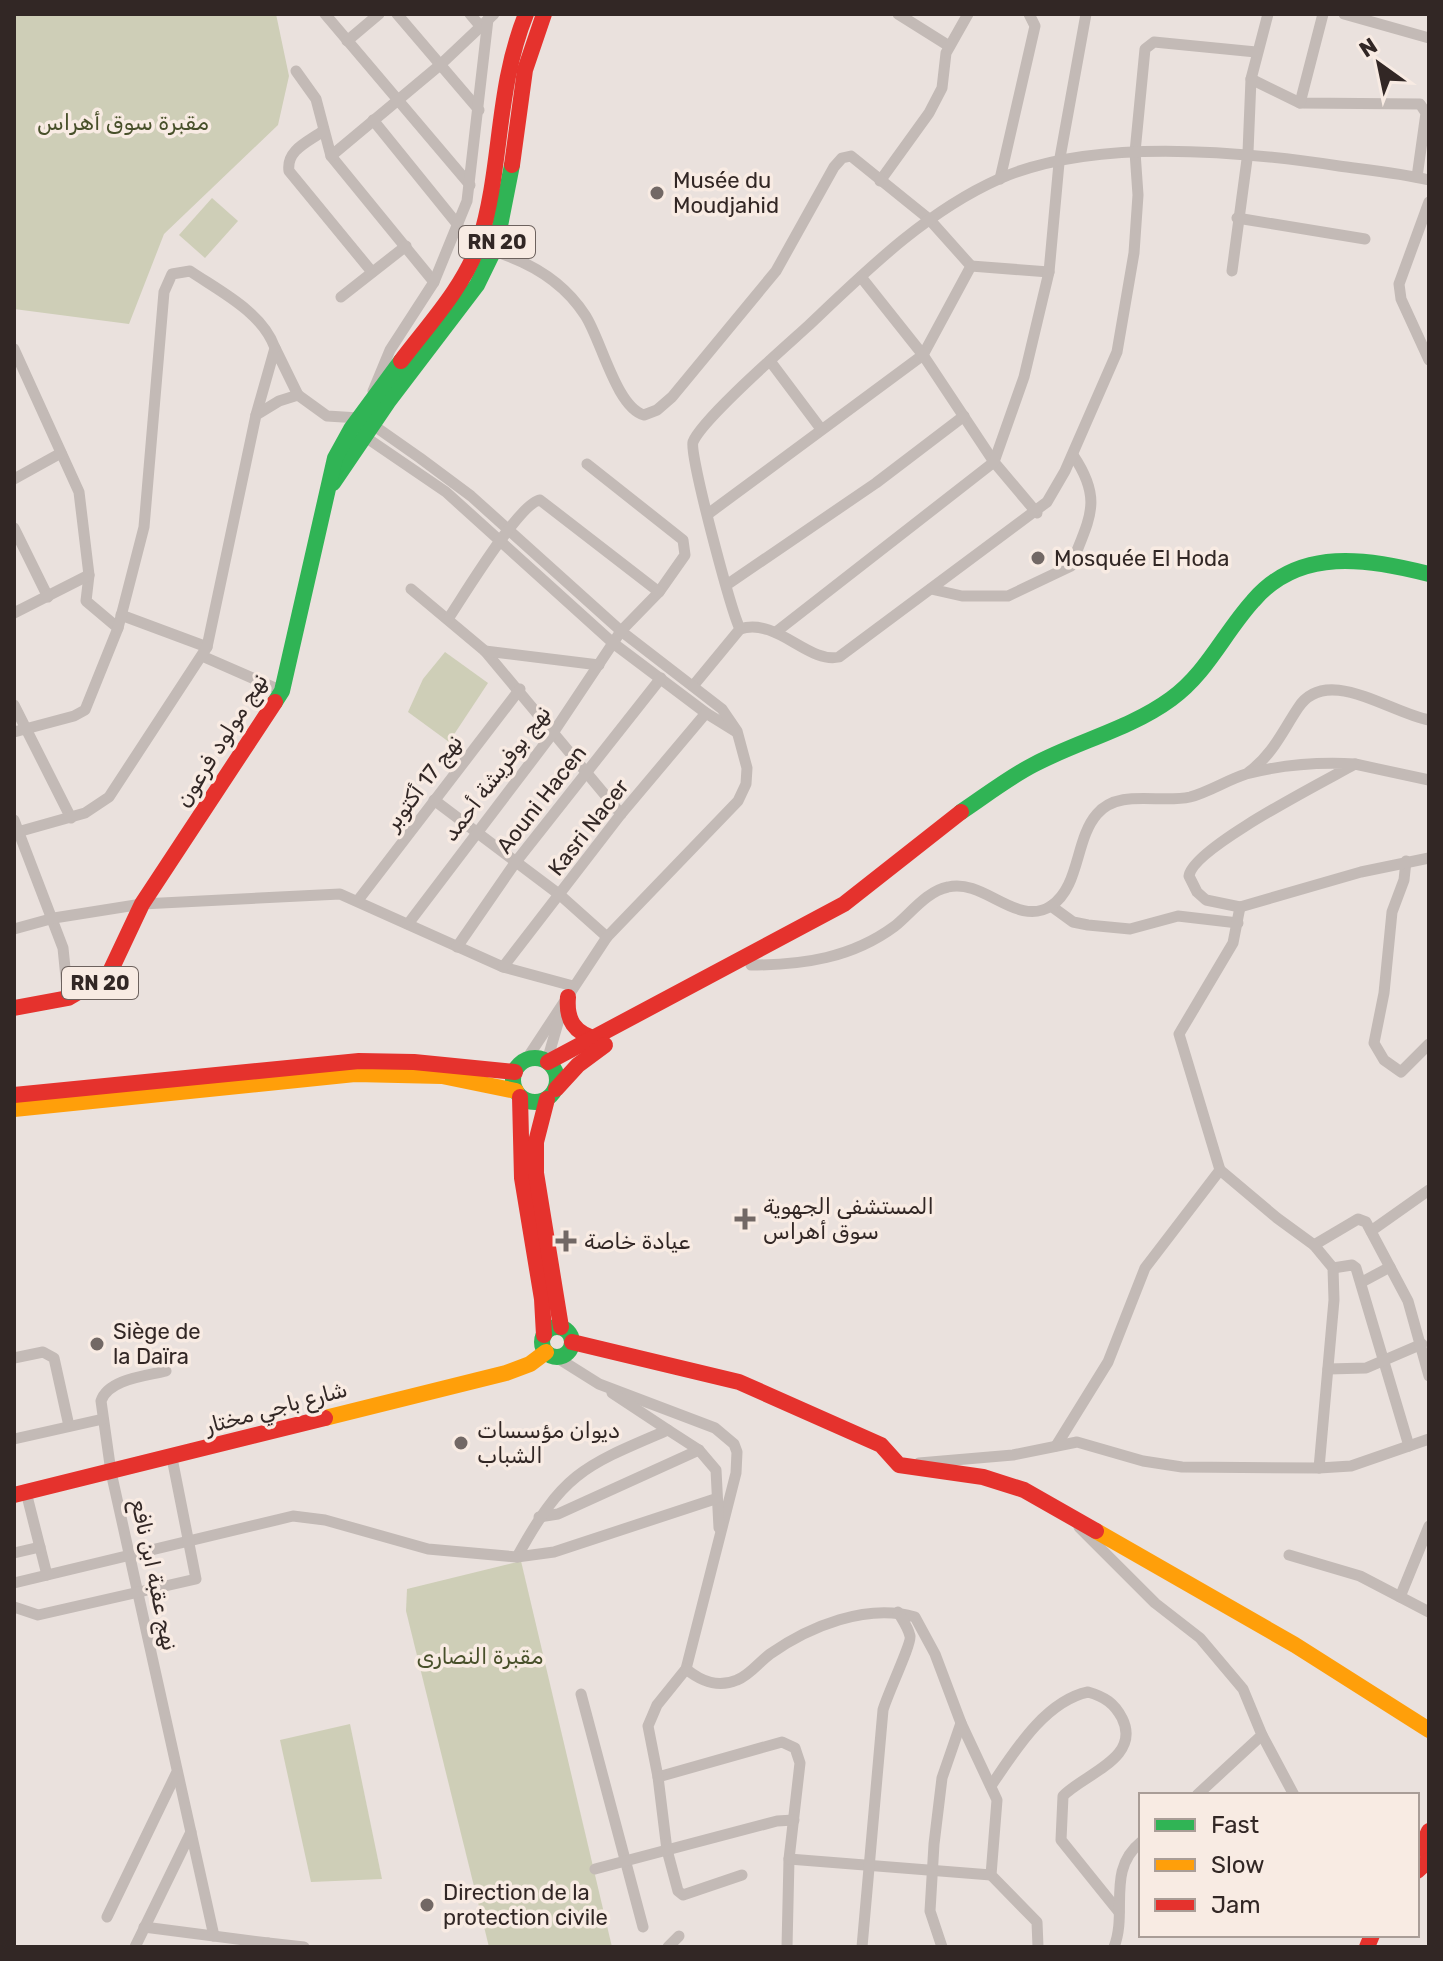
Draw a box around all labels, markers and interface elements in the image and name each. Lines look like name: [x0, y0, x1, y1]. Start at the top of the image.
north arrow: [1339, 24, 1419, 104]
text: N: [1354, 32, 1382, 63]
park label: مقبرة سوق أهراس: [37, 109, 209, 136]
place label: Musée du Moudjahid: [673, 167, 779, 219]
marker: Musée du Moudjahid: [648, 184, 666, 202]
road number: RN 20: [459, 226, 535, 258]
place label: Mosquée El Hoda: [1054, 545, 1229, 572]
marker: Mosquée El Hoda: [1029, 549, 1047, 567]
street label: نهج مولود فرعون: [169, 668, 275, 813]
street label: نهج بوفريشة أحمد: [436, 700, 558, 848]
street label: نهج 17 أكتوبر: [378, 729, 470, 838]
street label: Aouni Hacen: [491, 740, 592, 859]
street label: Kasri Nacer: [542, 773, 635, 881]
road number: RN 20: [62, 967, 138, 999]
place label: المستشفى الجهوية سوق أهراس: [763, 1193, 934, 1245]
marker: المستشفى الجهوية سوق أهراس: [734, 1208, 756, 1230]
place label: عيادة خاصة: [584, 1228, 690, 1255]
marker: عيادة خاصة: [555, 1230, 577, 1252]
place label: Siège de la Daïra: [113, 1318, 201, 1370]
marker: Siège de la Daïra: [88, 1335, 106, 1353]
street label: شارع باجي مختار: [200, 1376, 351, 1443]
place label: ديوان مؤسسات الشباب: [477, 1417, 620, 1469]
marker: ديوان مؤسسات الشباب: [452, 1434, 470, 1452]
street label: نهج عقبة ابن نافع: [122, 1497, 184, 1654]
park label: مقبرة النصارى: [417, 1643, 543, 1670]
legend: [1139, 1793, 1419, 1937]
text: Fast: [1211, 1811, 1259, 1839]
text: Slow: [1211, 1851, 1264, 1879]
place label: Direction de la protection civile: [443, 1879, 608, 1931]
text: Jam: [1211, 1891, 1261, 1919]
marker: Direction de la protection civile: [418, 1896, 436, 1914]

